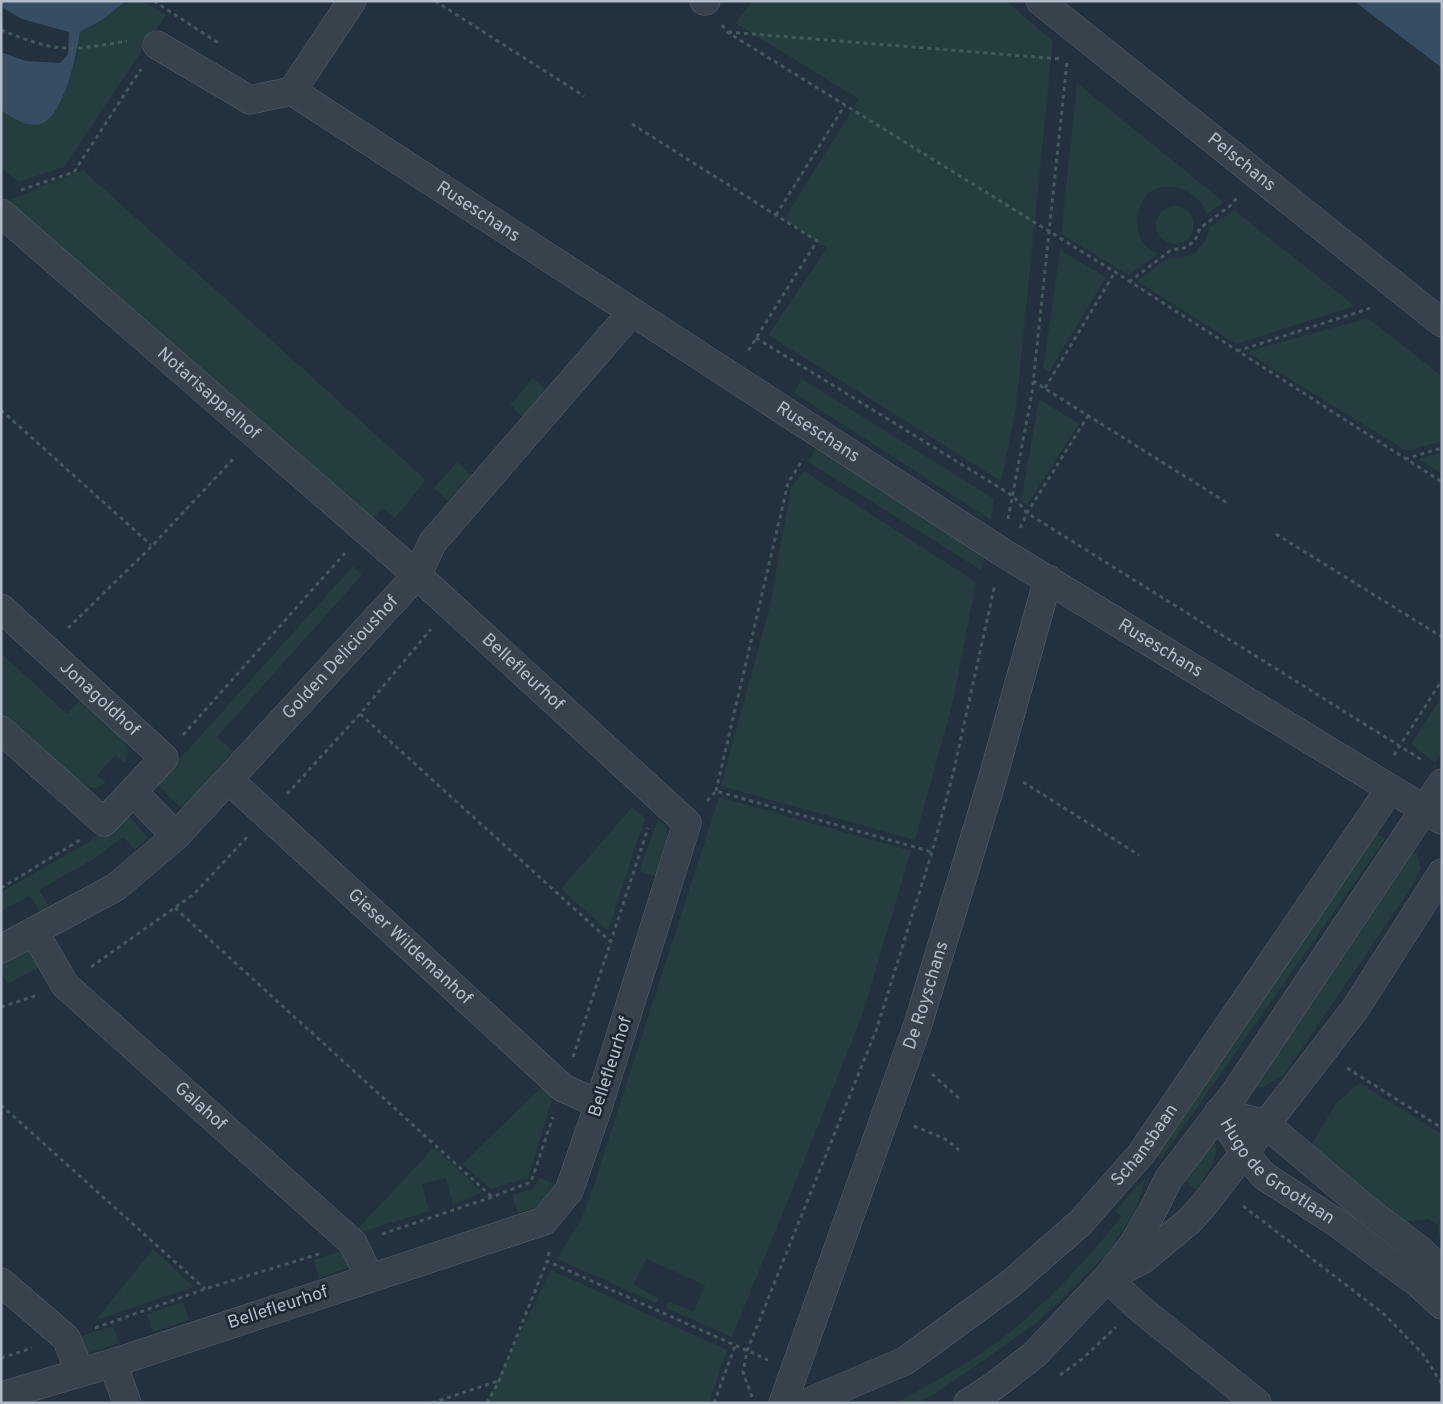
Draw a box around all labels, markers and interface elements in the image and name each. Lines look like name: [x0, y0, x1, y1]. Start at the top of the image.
street label: Pelschans: [1202, 128, 1280, 197]
street label: Ruseschans: [432, 176, 524, 247]
street label: Notarisappelhof: [152, 342, 265, 445]
street label: Ruseschans: [771, 397, 864, 468]
street label: Golden Delicioushof: [277, 591, 404, 725]
street label: Ruseschans: [1114, 614, 1207, 683]
street label: Bellefleurhof: [477, 628, 569, 716]
street label: Jonagoldhof: [55, 656, 145, 741]
street label: Gieser Wildemanhof: [343, 884, 477, 1010]
street label: De Royschans: [898, 938, 954, 1053]
street label: Bellefleurhof: [584, 1014, 638, 1120]
street label: Galahof: [169, 1077, 231, 1136]
street label: Schansbaan: [1106, 1099, 1183, 1191]
street label: Hugo de Grootlaan: [1214, 1114, 1339, 1230]
street label: Bellefleurhof: [225, 1281, 331, 1335]

